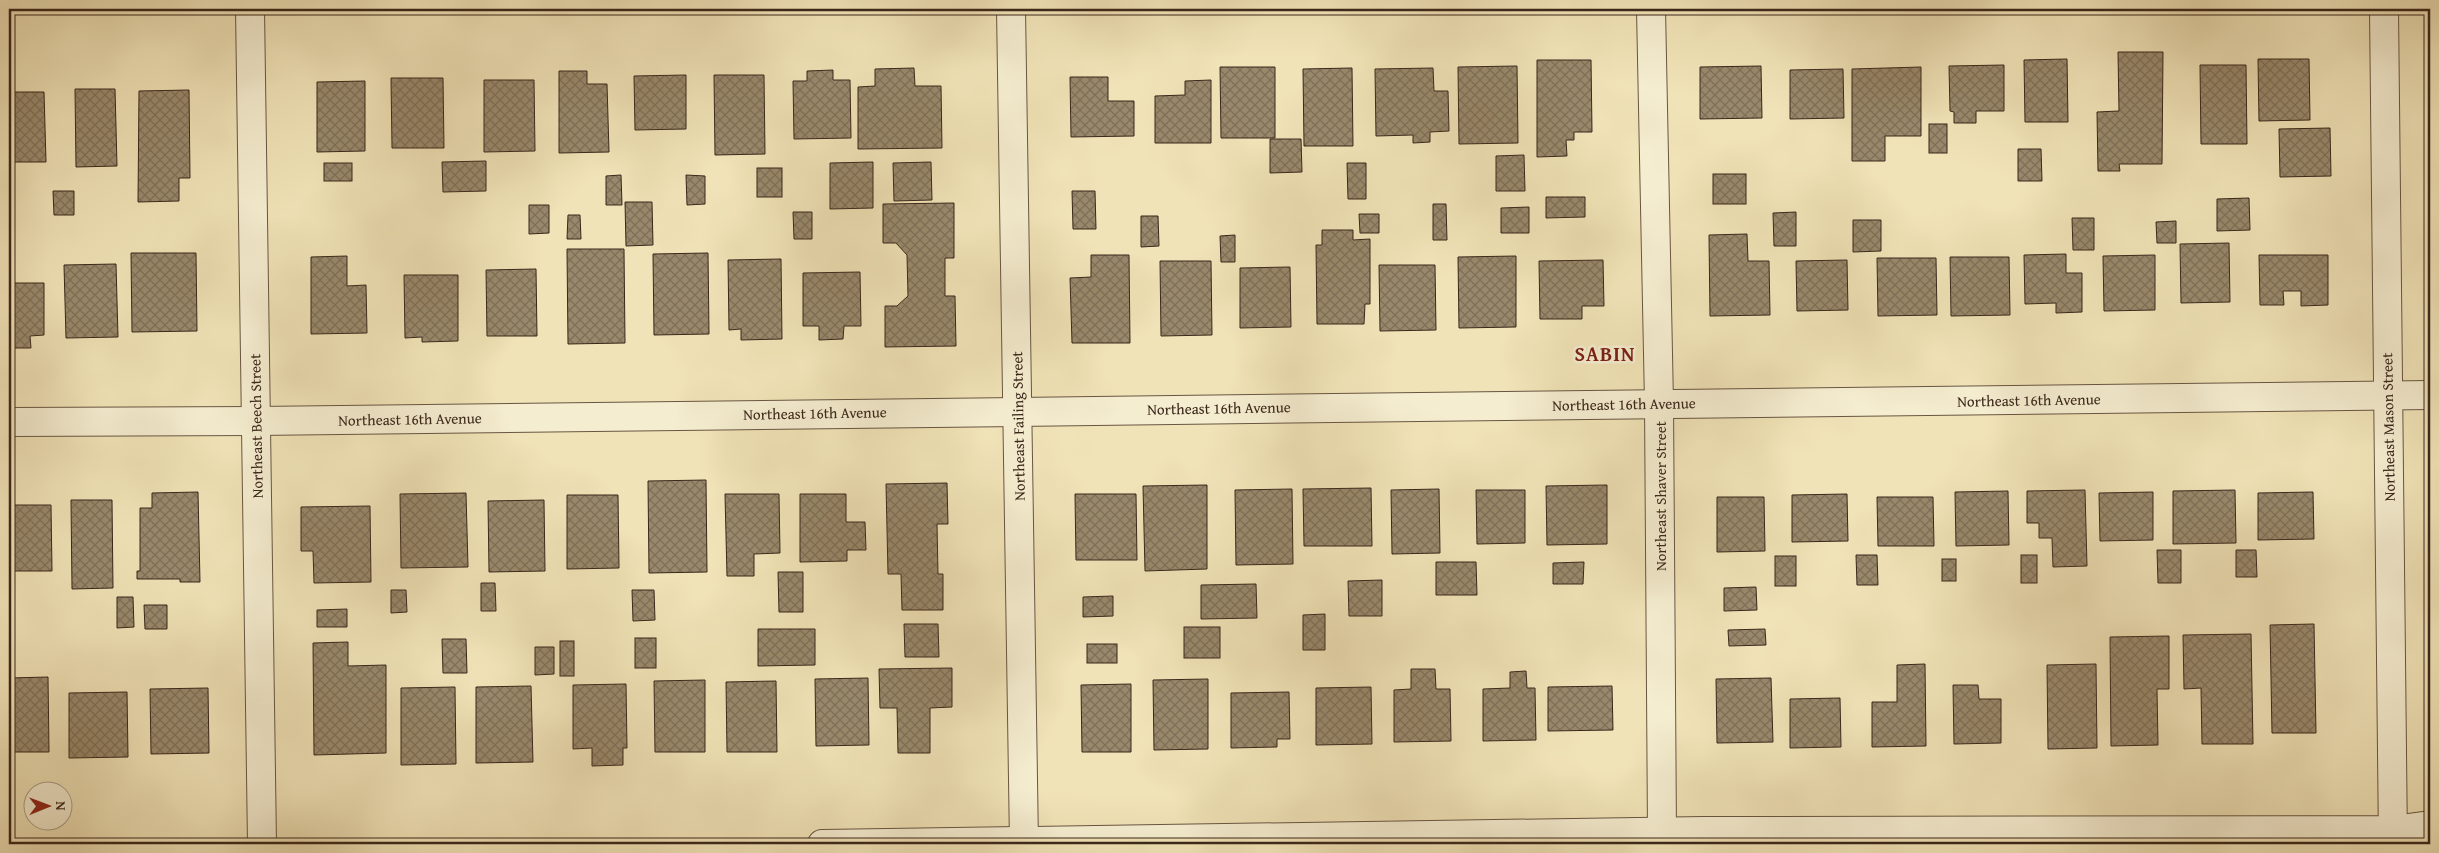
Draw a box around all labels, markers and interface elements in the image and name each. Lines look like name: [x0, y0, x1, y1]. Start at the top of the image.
district label: SABIN: [1575, 339, 1635, 368]
street label: Northeast Failing Street: [1006, 350, 1030, 501]
street label: Northeast Mason Street: [2376, 352, 2400, 502]
street label: Northeast Beech Street: [244, 353, 268, 499]
street label: Northeast 16th Avenue: [1957, 388, 2101, 412]
street label: Northeast 16th Avenue: [1552, 392, 1696, 416]
street label: Northeast 16th Avenue: [1147, 396, 1291, 420]
street label: Northeast 16th Avenue: [743, 401, 887, 425]
street label: Northeast 16th Avenue: [338, 407, 482, 431]
street label: Northeast Shaver Street: [1650, 420, 1671, 571]
north arrow: [22, 780, 72, 830]
text: N: [51, 801, 71, 811]

